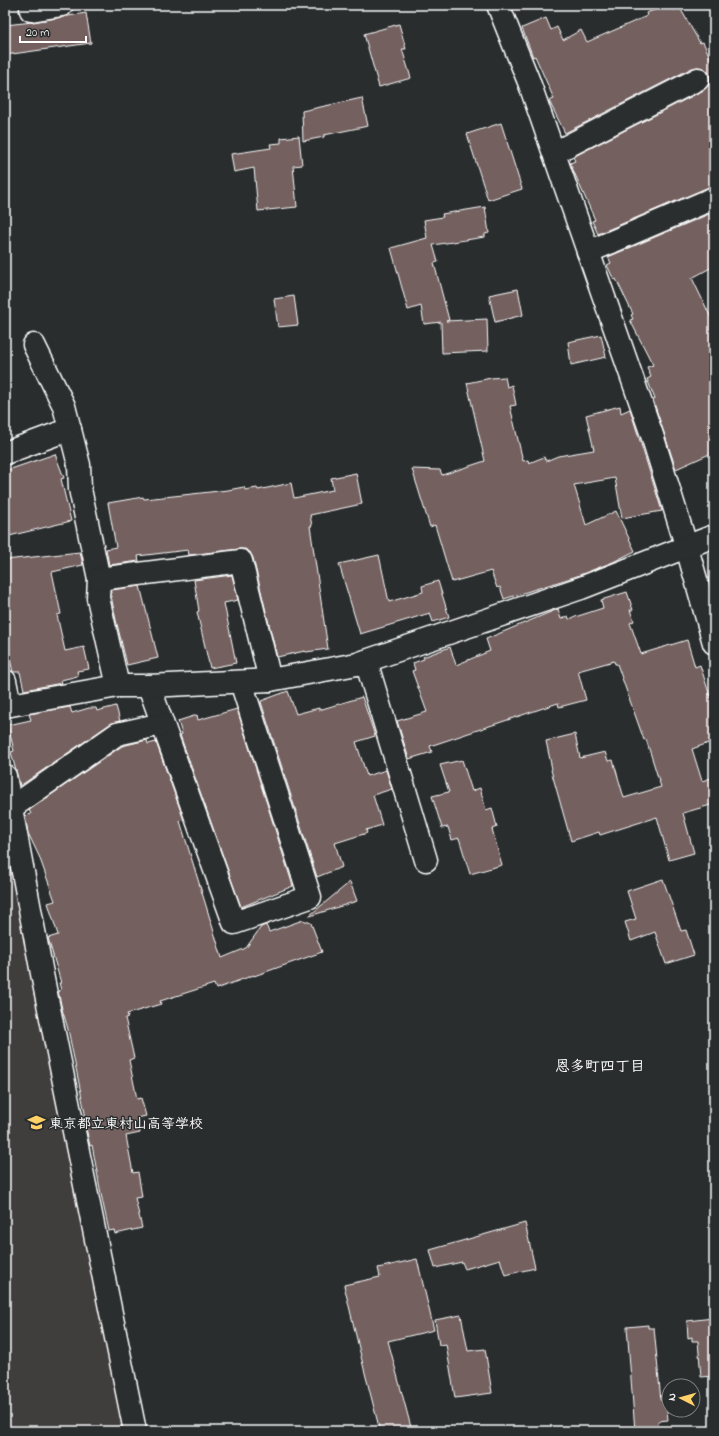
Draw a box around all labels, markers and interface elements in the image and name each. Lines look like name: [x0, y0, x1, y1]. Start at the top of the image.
scale bar: [20, 18, 86, 44]
text: 20 m: [26, 24, 49, 42]
district label: 恩多町四丁目: [555, 1056, 645, 1078]
school or university icon: 東京都立東村山高等学校: [26, 1113, 46, 1133]
place label: 東京都立東村山高等学校: [49, 1114, 203, 1135]
north arrow: [661, 1378, 701, 1418]
text: N: [664, 1393, 680, 1402]

